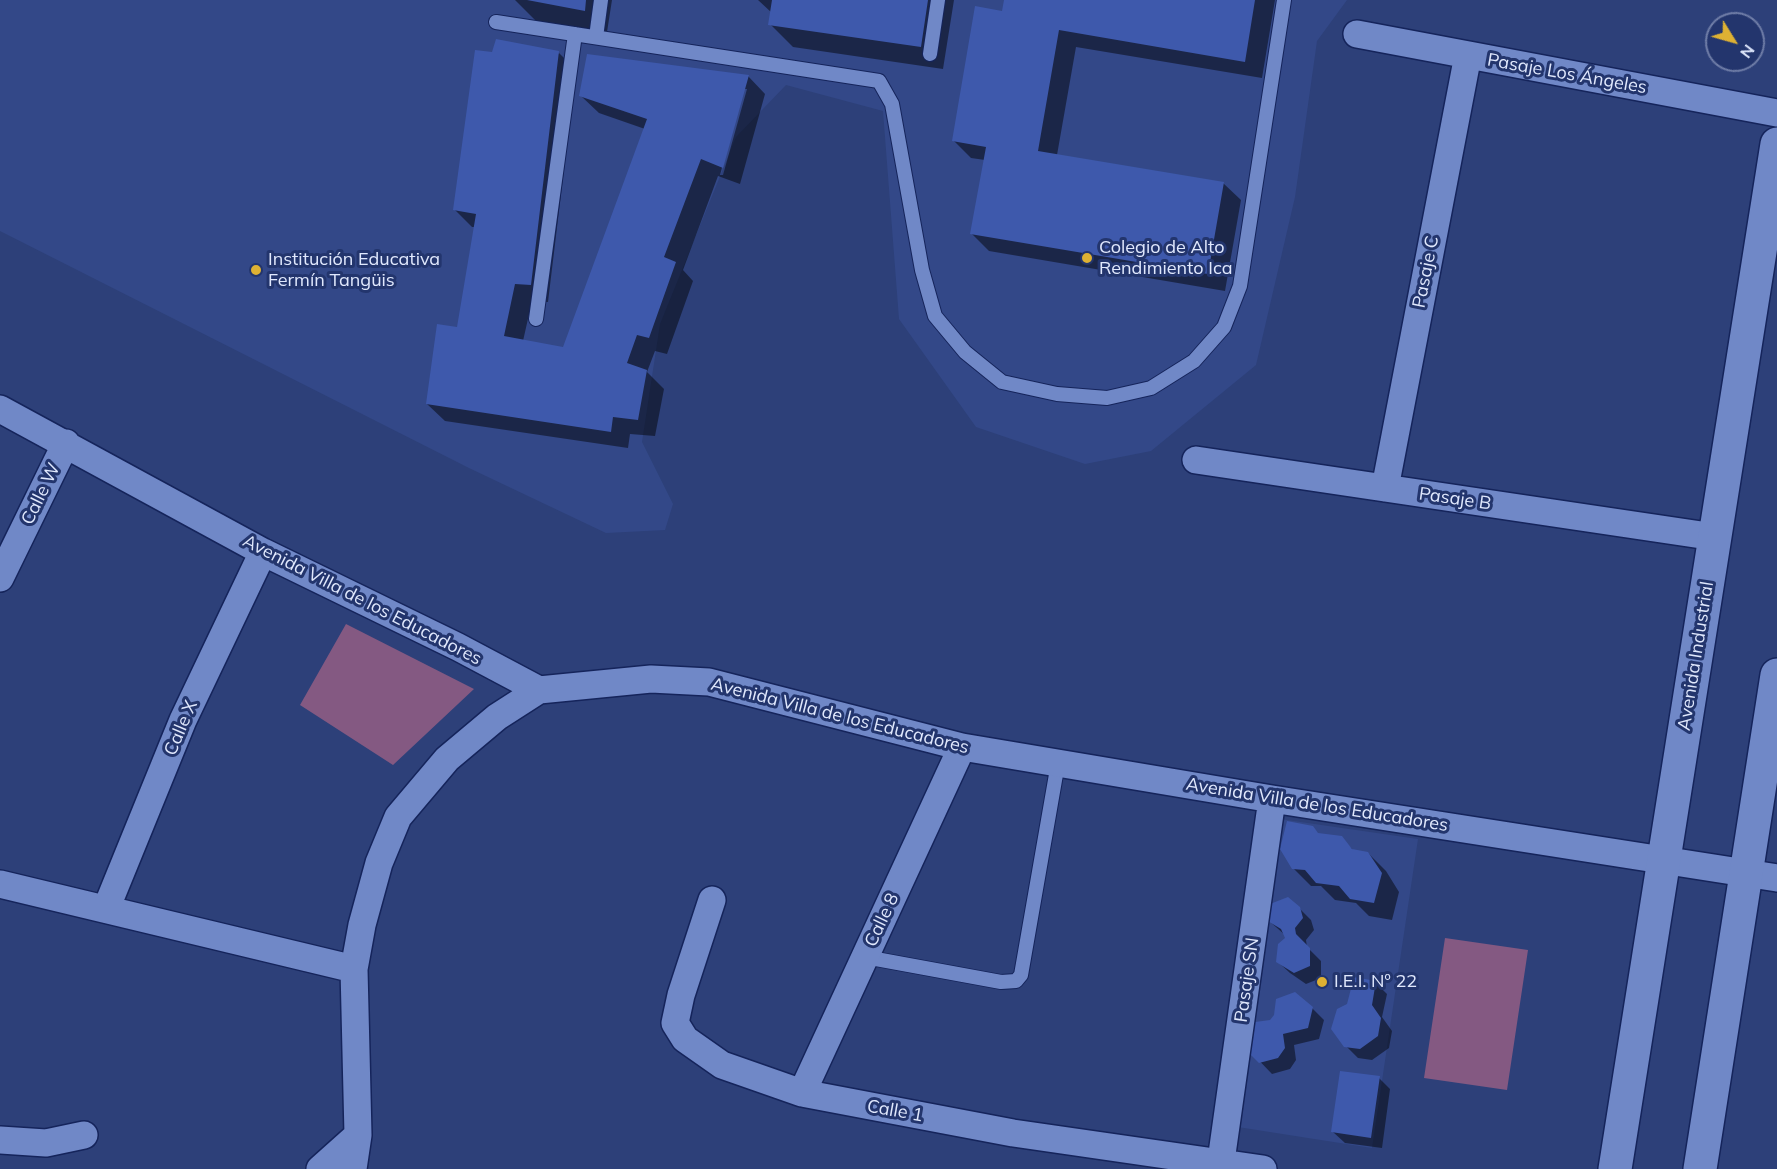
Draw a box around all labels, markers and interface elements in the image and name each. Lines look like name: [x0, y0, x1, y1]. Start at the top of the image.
north arrow: [1705, 12, 1765, 72]
text: N: [1736, 41, 1759, 62]
street label: Pasaje Los Ángeles: [1486, 49, 1648, 99]
street label: Pasaje C: [1408, 234, 1444, 310]
place label: Colegio de Alto Rendimiento Ica: [1099, 237, 1233, 280]
place label: Institución Educativa Fermín Tangüis: [268, 249, 440, 292]
marker: Colegio de Alto Rendimiento Ica: [1080, 251, 1094, 265]
marker: Institución Educativa Fermín Tangüis: [249, 263, 263, 277]
street label: Calle W: [17, 460, 65, 528]
street label: Pasaje B: [1417, 483, 1493, 515]
street label: Avenida Villa de los Educadores: [239, 530, 485, 670]
street label: Avenida Industrial: [1674, 580, 1718, 732]
street label: Avenida Villa de los Educadores: [709, 673, 971, 759]
street label: Calle X: [160, 697, 202, 759]
street label: Avenida Villa de los Educadores: [1184, 774, 1450, 836]
street label: Calle 8: [860, 890, 904, 950]
street label: Pasaje SN: [1230, 936, 1264, 1024]
place label: I.E.I. Nº 22: [1334, 971, 1417, 993]
marker: I.E.I. Nº 22: [1315, 975, 1329, 989]
street label: Calle 1: [865, 1095, 925, 1127]

